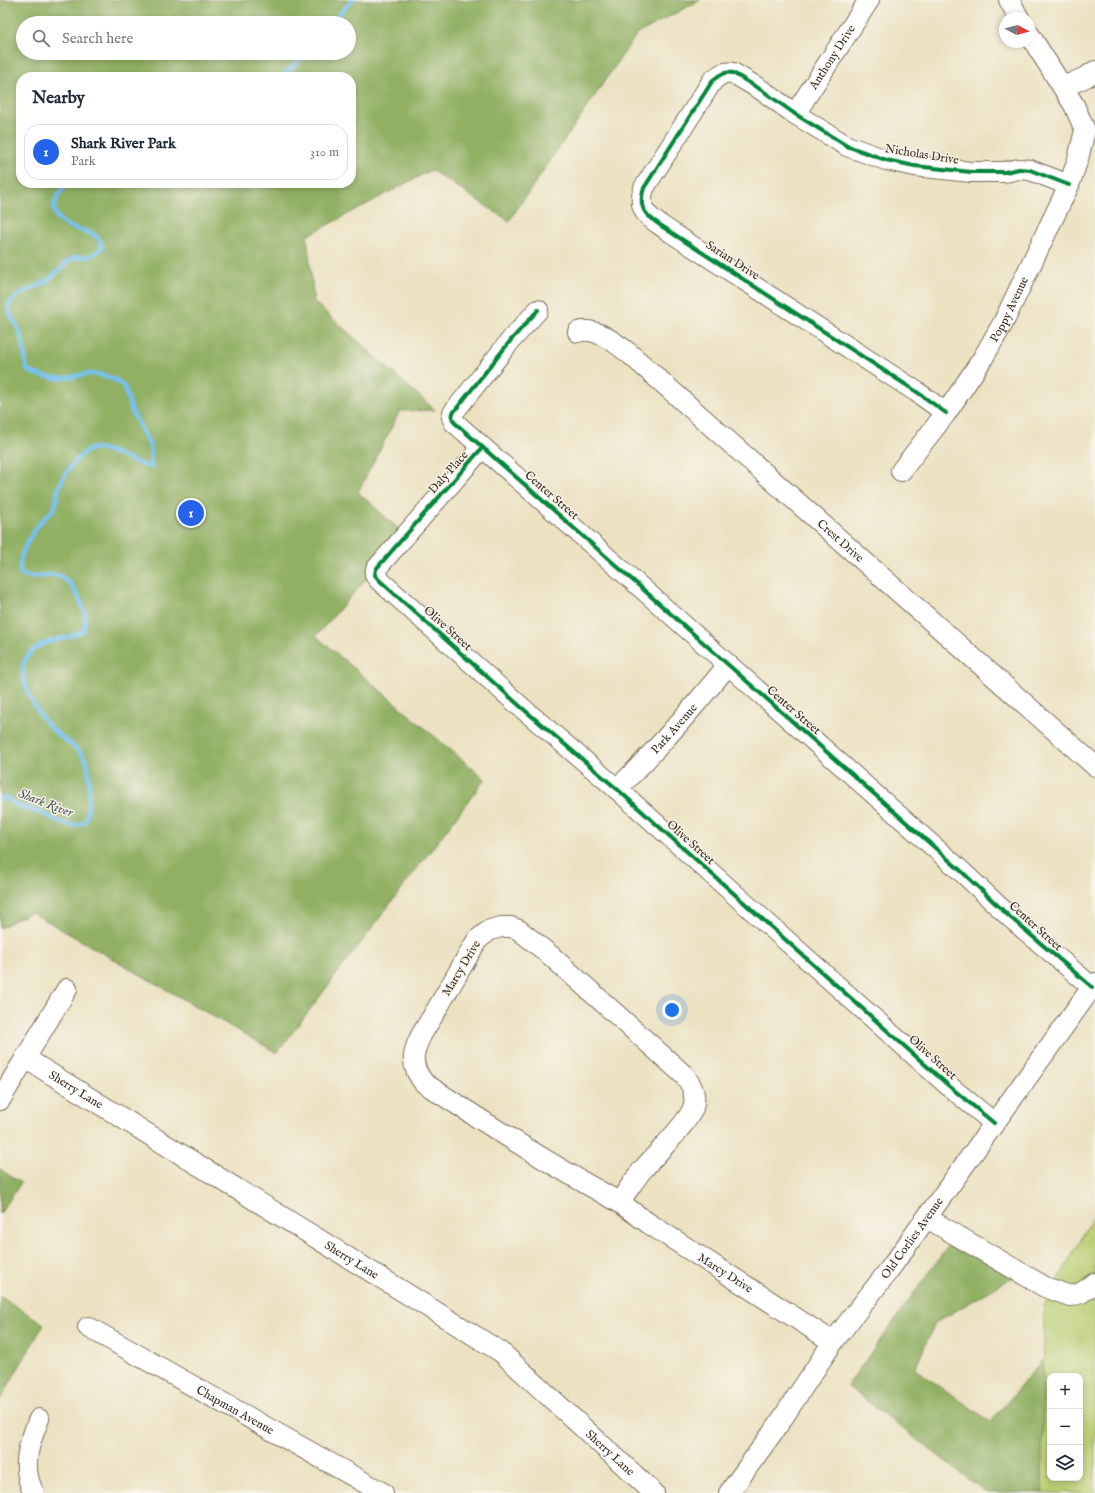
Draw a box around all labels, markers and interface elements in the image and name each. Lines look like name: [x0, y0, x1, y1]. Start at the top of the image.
north arrow: [999, 12, 1035, 48]
search box: [16, 16, 356, 60]
street label: Anthony Drive: [805, 22, 859, 93]
icon: search: [30, 27, 52, 49]
text: Search here: [62, 29, 133, 48]
text: Nearby: [32, 88, 85, 109]
text: Shark River Park: [71, 134, 176, 153]
street label: Nicholas Drive: [884, 141, 960, 168]
text: 1: [44, 144, 48, 161]
text: 310 m: [310, 144, 339, 161]
text: Park: [71, 153, 96, 170]
street label: Sarian Drive: [703, 237, 763, 284]
street label: Poppy Avenue: [987, 274, 1032, 345]
street label: Daly Place: [425, 447, 472, 497]
street label: Center Street: [521, 468, 582, 523]
pin: 1: [178, 498, 204, 528]
street label: Crest Drive: [814, 516, 867, 566]
street label: Olive Street: [421, 603, 475, 654]
street label: Center Street: [763, 683, 824, 738]
street label: Park Avenue: [648, 700, 701, 757]
water label: Shark River: [16, 785, 76, 822]
street label: Olive Street: [664, 817, 718, 868]
street label: Center Street: [1006, 898, 1066, 954]
street label: Marcy Drive: [439, 937, 484, 999]
your location: [662, 1000, 682, 1020]
street label: Olive Street: [906, 1032, 960, 1083]
street label: Sherry Lane: [46, 1068, 106, 1113]
street label: Old Corlies Avenue: [878, 1194, 947, 1282]
street label: Sherry Lane: [322, 1238, 382, 1283]
street label: Marcy Drive: [695, 1250, 756, 1297]
map controls: [1047, 1373, 1083, 1481]
button: +: [1047, 1373, 1083, 1409]
street label: Chapman Avenue: [194, 1382, 277, 1438]
button: −: [1047, 1409, 1083, 1445]
street label: Sherry Lane: [582, 1427, 638, 1480]
button: layers: [1047, 1445, 1083, 1481]

